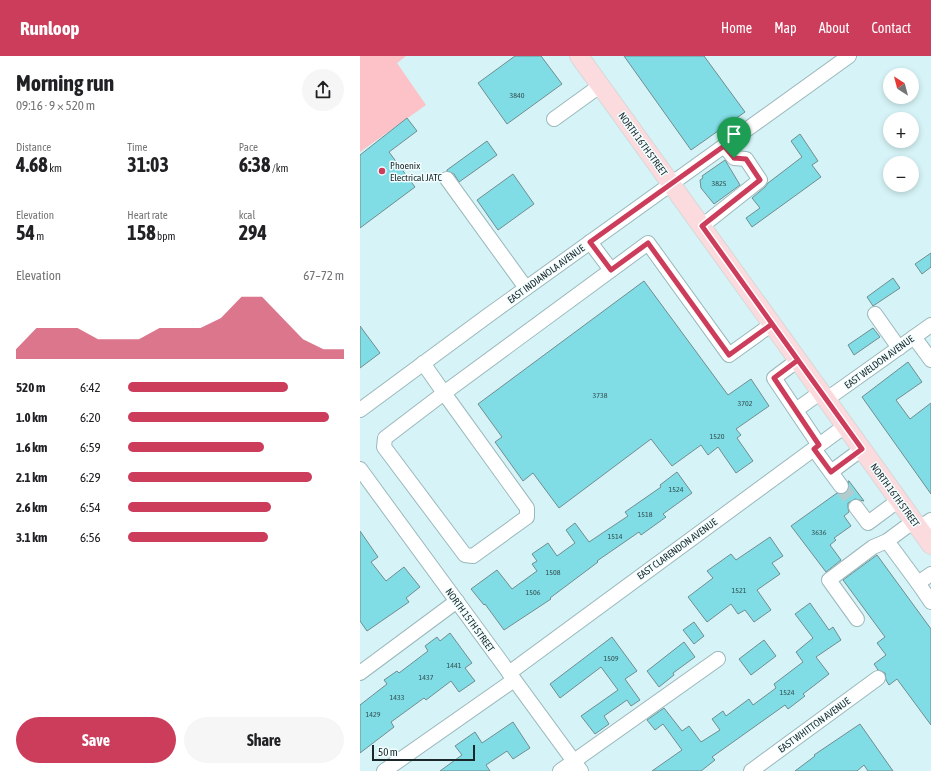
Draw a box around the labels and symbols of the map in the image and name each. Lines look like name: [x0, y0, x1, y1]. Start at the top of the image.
north arrow: [883, 68, 919, 104]
house number: 3840: [509, 91, 525, 100]
street label: NORTH 16TH STREET: [616, 110, 670, 178]
pin: [717, 117, 751, 158]
place label: Phoenix Electrical JATC: [390, 160, 442, 183]
marker: Phoenix Electrical JATC: [377, 166, 387, 176]
house number: 3825: [711, 179, 727, 188]
street label: EAST INDIANOLA AVENUE: [505, 242, 587, 306]
street label: EAST WELDON AVENUE: [842, 333, 916, 391]
house number: 3738: [592, 391, 608, 400]
house number: 3702: [737, 399, 753, 408]
house number: 1520: [709, 432, 725, 441]
street label: NORTH 16TH STREET: [868, 461, 922, 529]
house number: 1524: [668, 485, 684, 494]
house number: 1518: [637, 510, 653, 519]
street label: EAST CLARENDON AVENUE: [635, 516, 720, 582]
house number: 3636: [811, 528, 827, 537]
house number: 1514: [607, 532, 623, 541]
house number: 1508: [545, 568, 561, 577]
street label: NORTH 15TH STREET: [443, 586, 497, 654]
house number: 1521: [731, 586, 747, 595]
house number: 1506: [525, 588, 541, 597]
house number: 1509: [603, 654, 619, 663]
house number: 1441: [446, 661, 462, 670]
house number: 1437: [418, 673, 434, 682]
house number: 1524: [779, 688, 795, 697]
house number: 1433: [389, 693, 405, 702]
street label: EAST WHITTON AVENUE: [776, 695, 853, 755]
house number: 1429: [365, 710, 381, 719]
scale bar: [372, 743, 475, 762]

